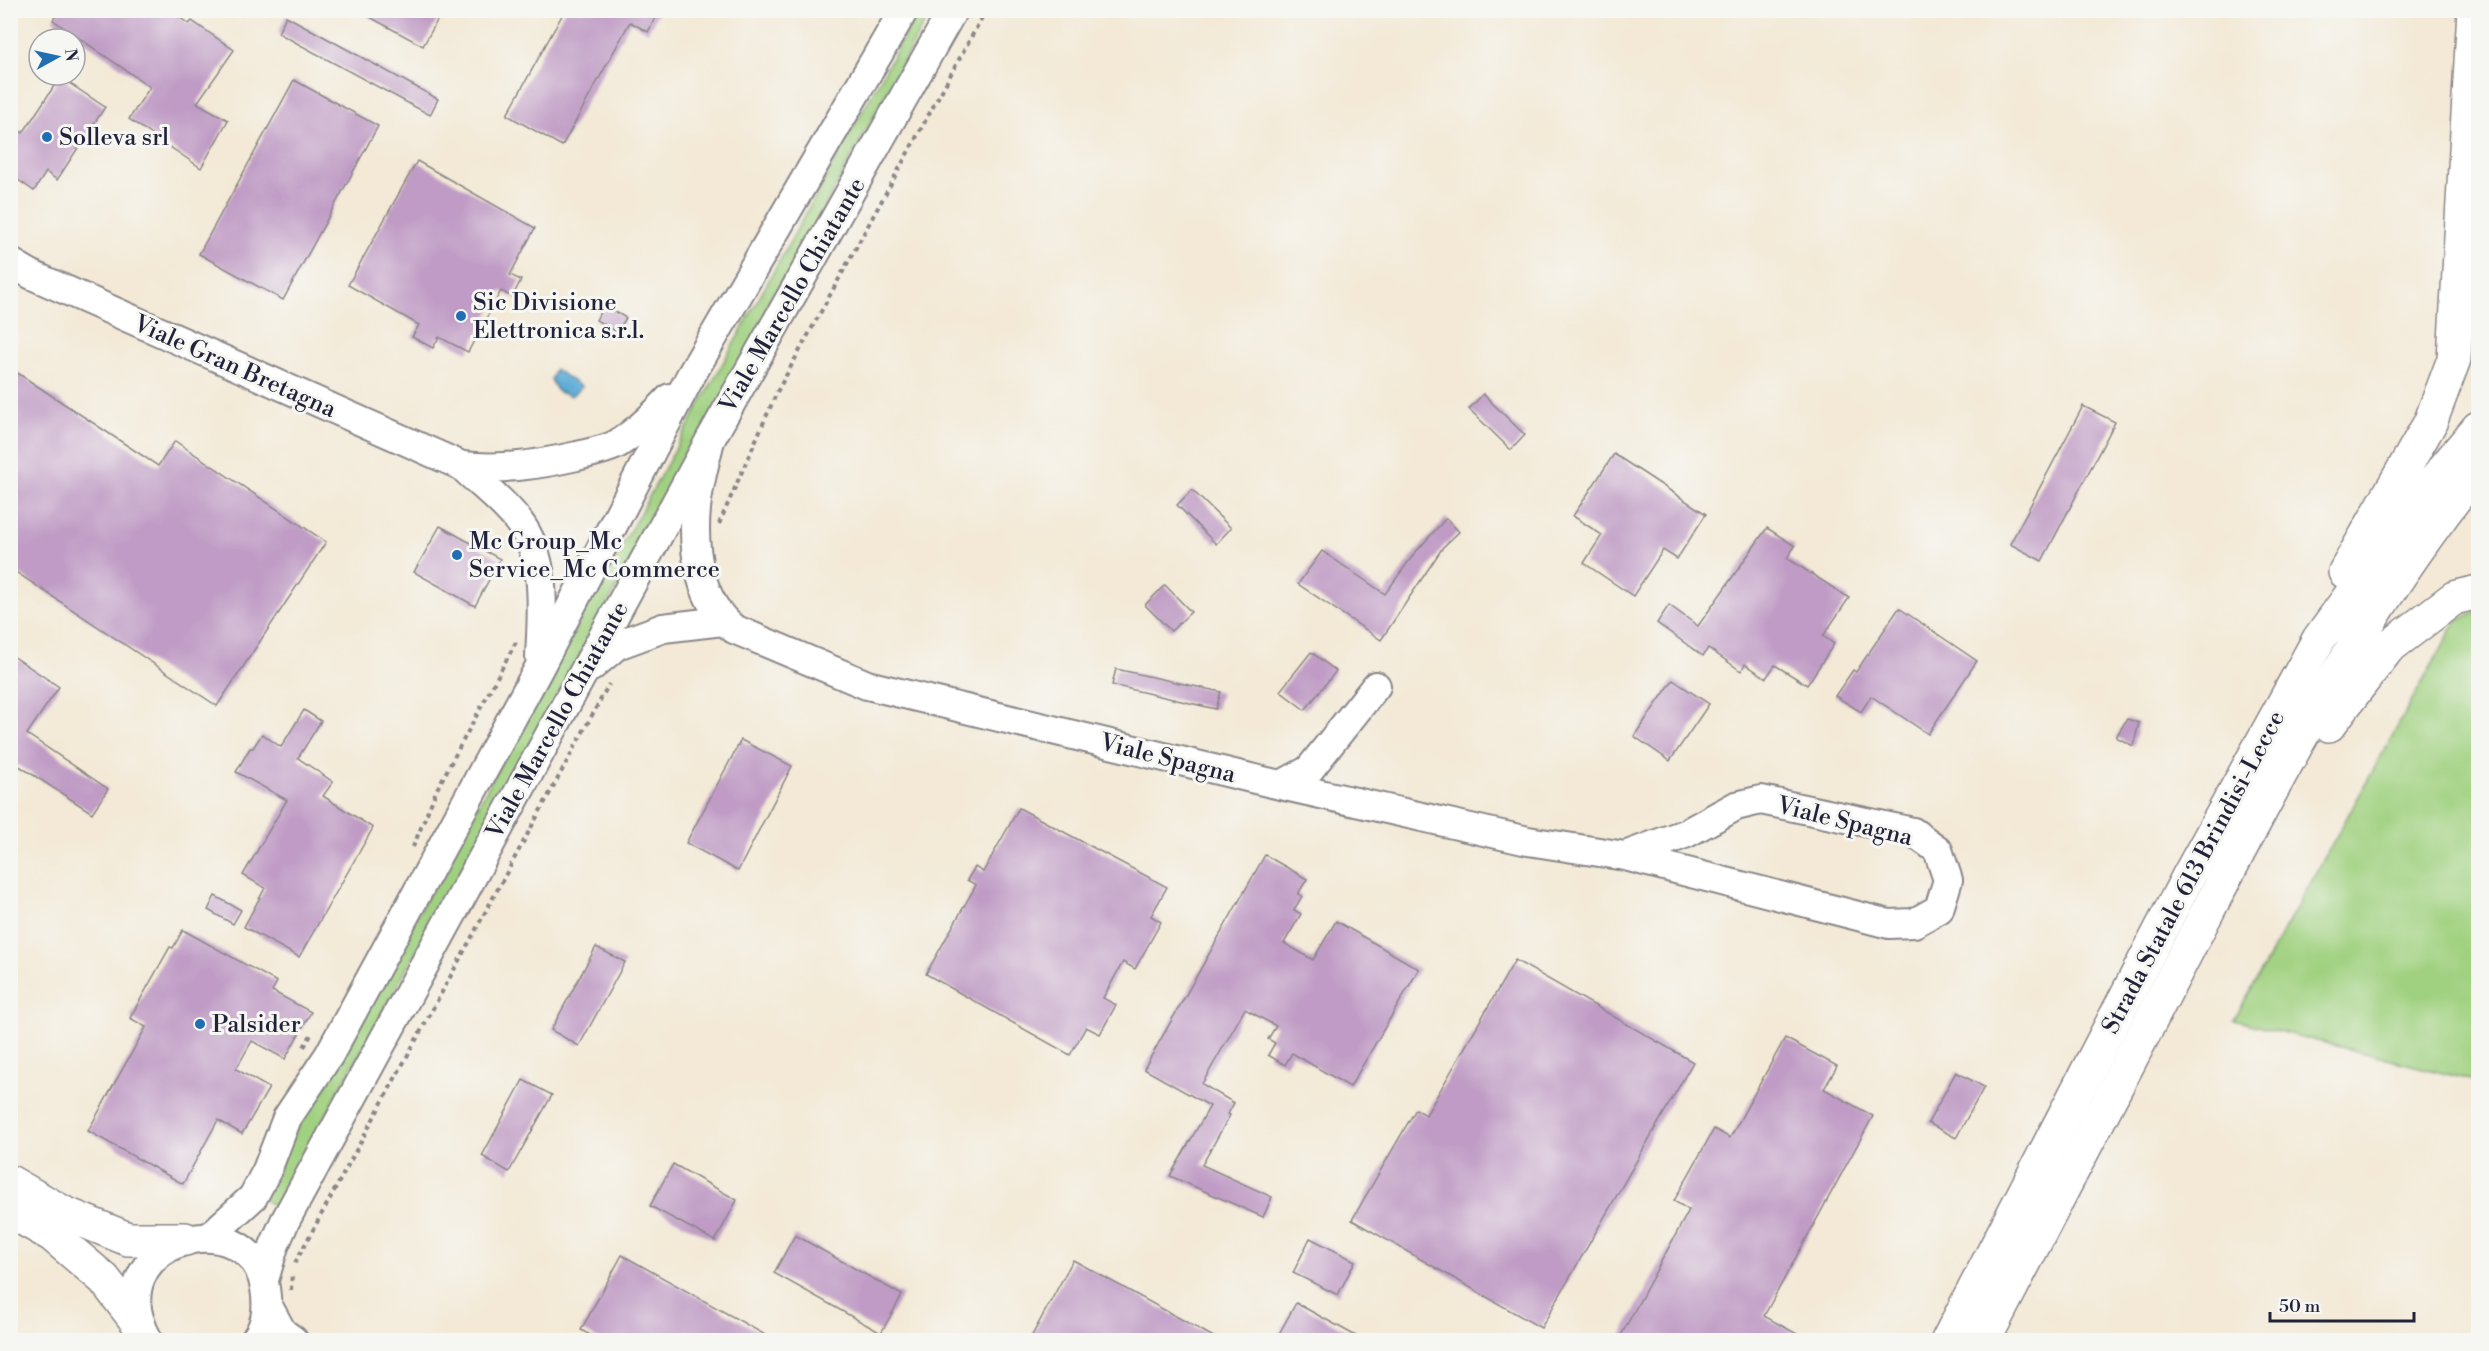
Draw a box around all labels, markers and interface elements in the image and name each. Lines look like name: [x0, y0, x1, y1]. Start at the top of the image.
north arrow: [27, 27, 87, 87]
text: N: [60, 47, 82, 63]
place label: Solleva srl: [59, 123, 169, 153]
marker: Solleva srl: [40, 130, 54, 144]
street label: Viale Marcello Chiatante: [713, 172, 873, 419]
place label: Sic Divisione Elettronica s.r.l.: [473, 288, 644, 346]
street label: Viale Gran Bretagna: [128, 308, 341, 425]
marker: Sic Divisione Elettronica s.r.l.: [454, 309, 468, 323]
place label: Mc Group_Mc Service_Mc Commerce: [469, 527, 720, 585]
marker: Mc Group_Mc Service_Mc Commerce: [450, 548, 464, 562]
street label: Viale Marcello Chiatante: [480, 596, 636, 845]
street label: Strada Statale 613 Brindisi-Lecce: [2096, 706, 2292, 1039]
street label: Viale Spagna: [1096, 727, 1240, 791]
street label: Viale Spagna: [1773, 790, 1917, 854]
place label: Palsider: [212, 1010, 301, 1040]
marker: Palsider: [193, 1017, 207, 1031]
scale bar: [2270, 1285, 2414, 1323]
text: 50 m: [2279, 1295, 2321, 1318]

